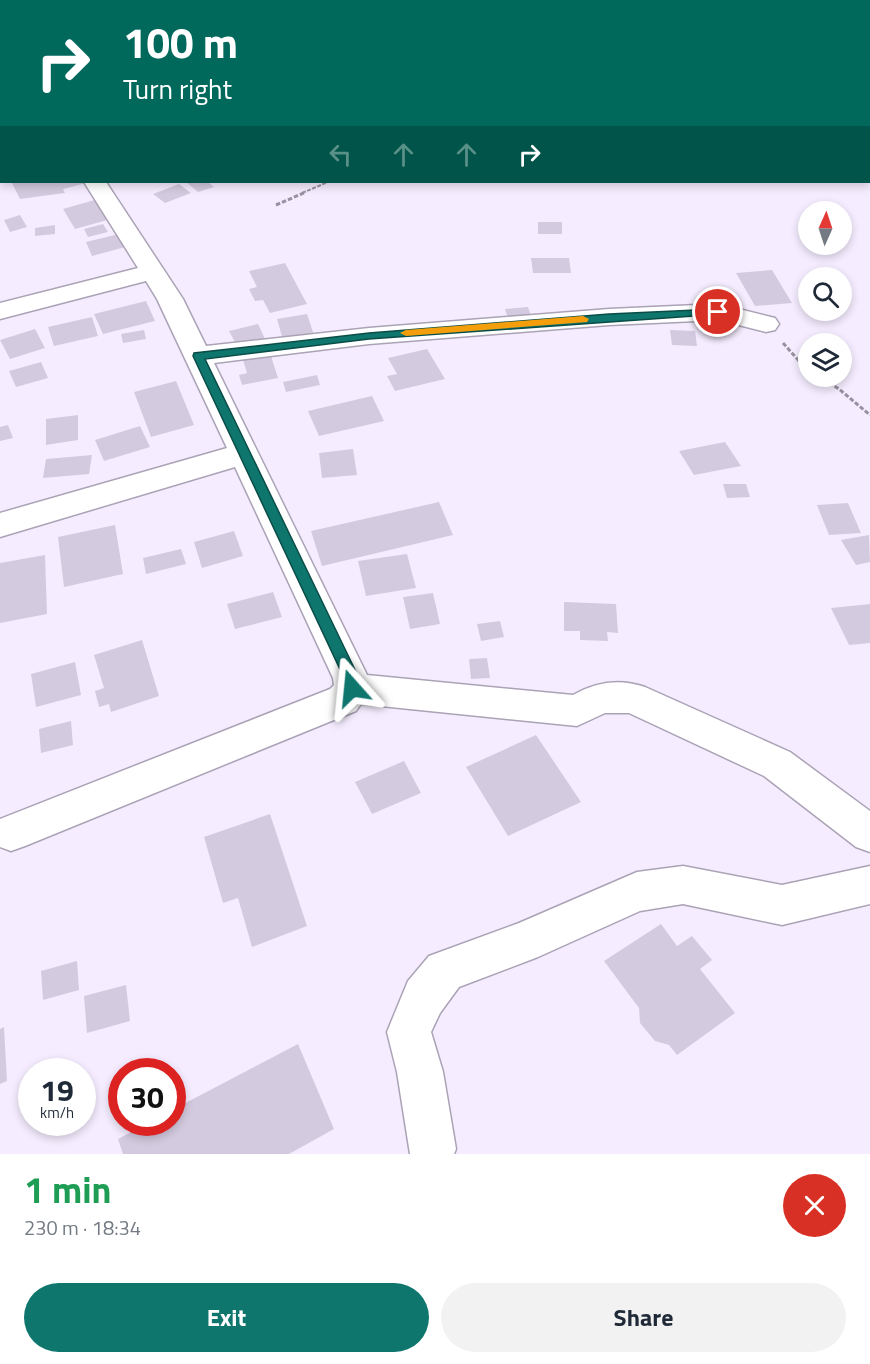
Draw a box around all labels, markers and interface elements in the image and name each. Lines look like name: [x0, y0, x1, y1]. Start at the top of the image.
text: 100 m: [123, 10, 238, 74]
icon: right: [24, 24, 102, 102]
text: Turn right: [123, 68, 232, 109]
icon: left: [324, 138, 357, 171]
icon: ahead: [387, 138, 420, 171]
icon: ahead: [450, 138, 483, 171]
icon: right: [513, 138, 546, 171]
north arrow: [798, 201, 852, 255]
map controls: [798, 201, 852, 387]
button: search: [798, 267, 852, 321]
pin: [692, 286, 743, 337]
icon: arrive: [701, 295, 734, 328]
button: layers: [798, 333, 852, 387]
position arrow: [320, 656, 384, 720]
speed limit sign: 30: [108, 1058, 186, 1136]
text: 19: [40, 1067, 74, 1113]
text: km/h: [40, 1101, 74, 1124]
text: 1 min: [24, 1162, 111, 1217]
button: close: [783, 1174, 846, 1237]
text: 230 m · 18:34: [24, 1212, 141, 1243]
button: Exit: [24, 1283, 429, 1352]
button: Share: [441, 1283, 846, 1352]

